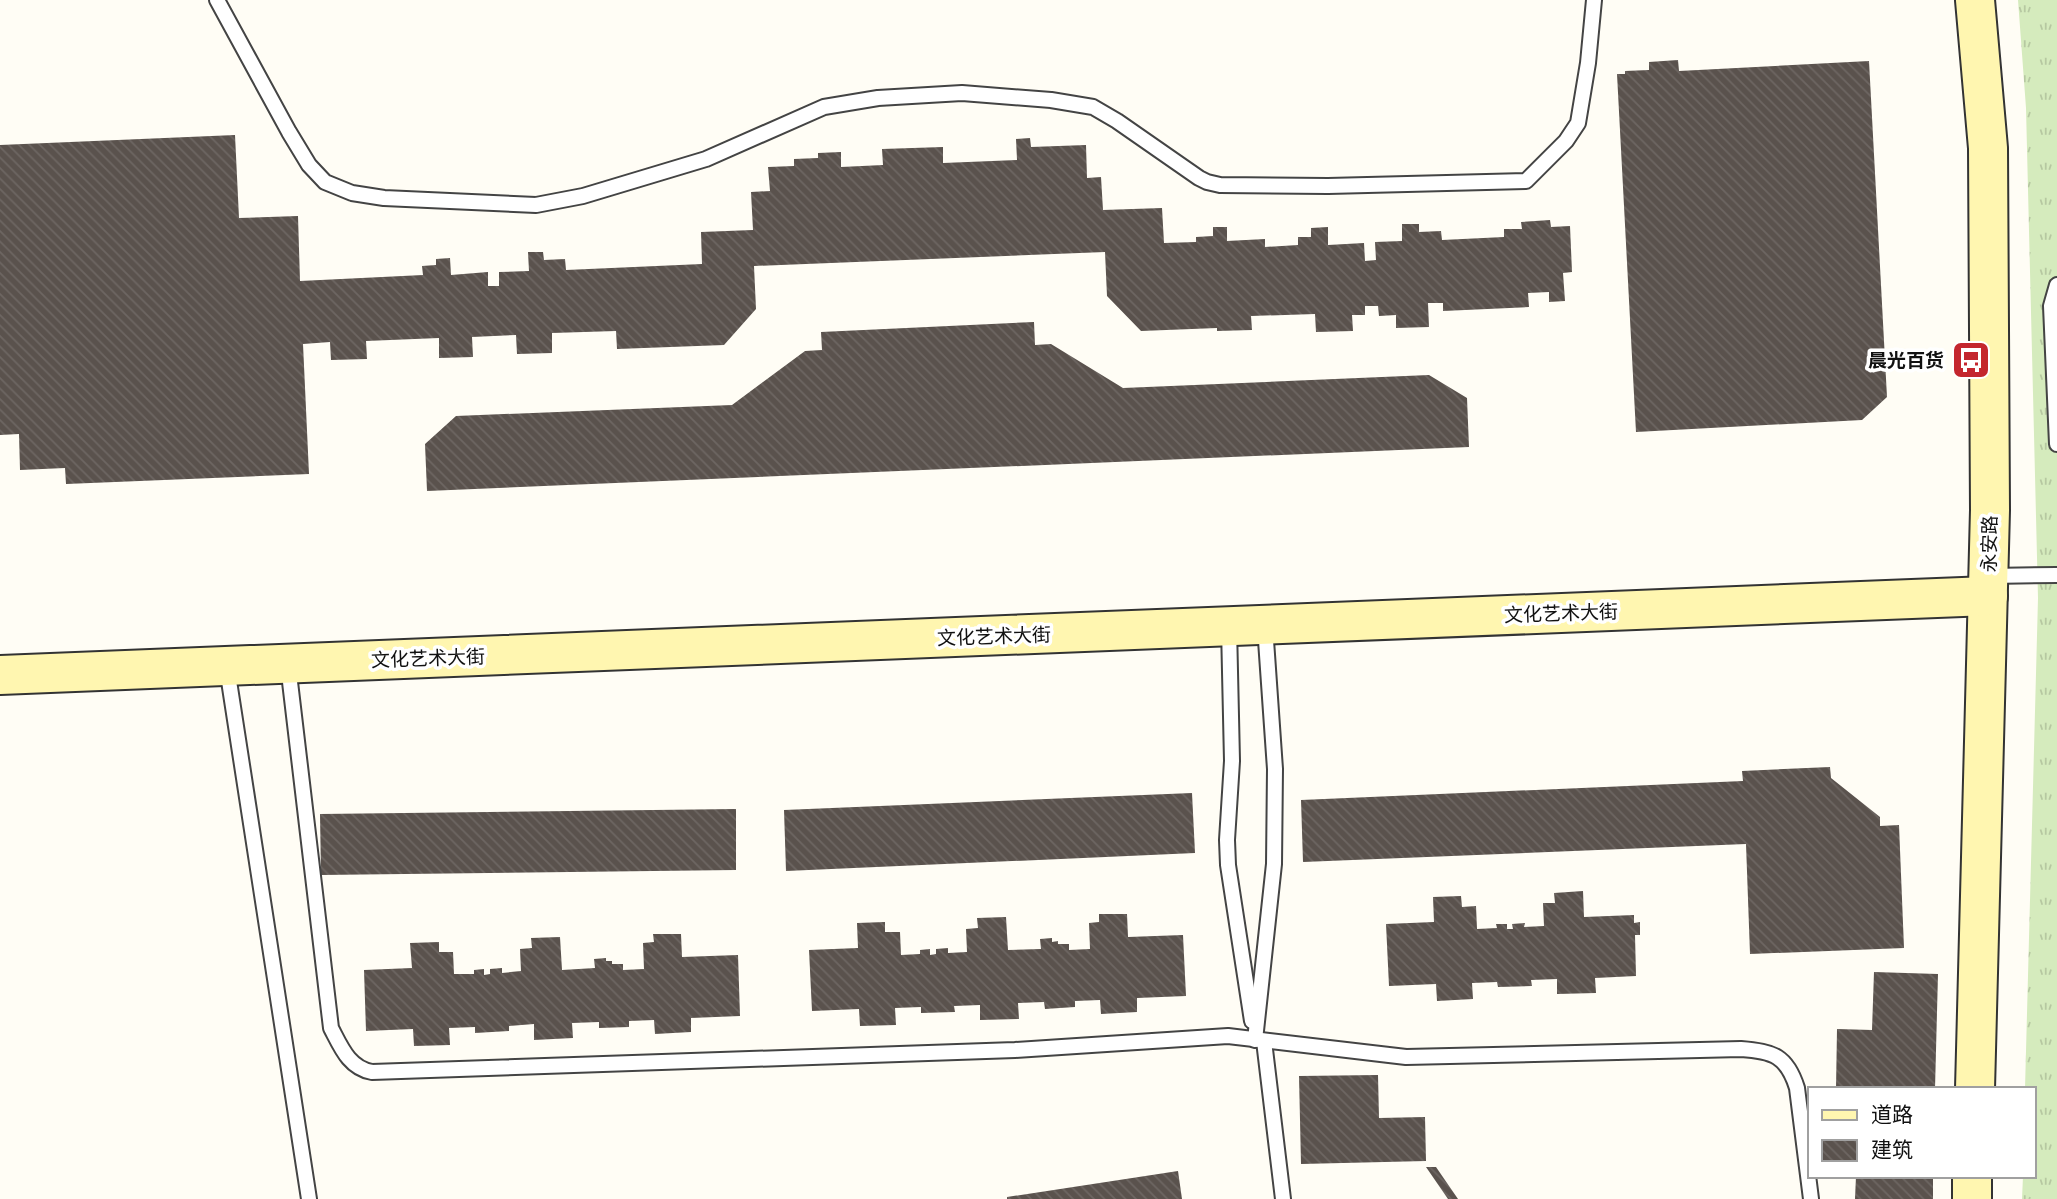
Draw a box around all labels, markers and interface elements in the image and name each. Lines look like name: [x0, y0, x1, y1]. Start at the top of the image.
bus stop icon: 晨光百货: [1950, 339, 1992, 381]
place label: 晨光百货: [1868, 348, 1944, 372]
street label: 永安路: [1977, 515, 2001, 573]
street label: 文化艺术大街: [1504, 599, 1618, 627]
street label: 文化艺术大街: [937, 622, 1051, 650]
street label: 文化艺术大街: [371, 644, 485, 672]
legend: [1808, 1087, 2036, 1178]
text: 道路: [1871, 1101, 1913, 1128]
text: 建筑: [1871, 1136, 1913, 1163]

